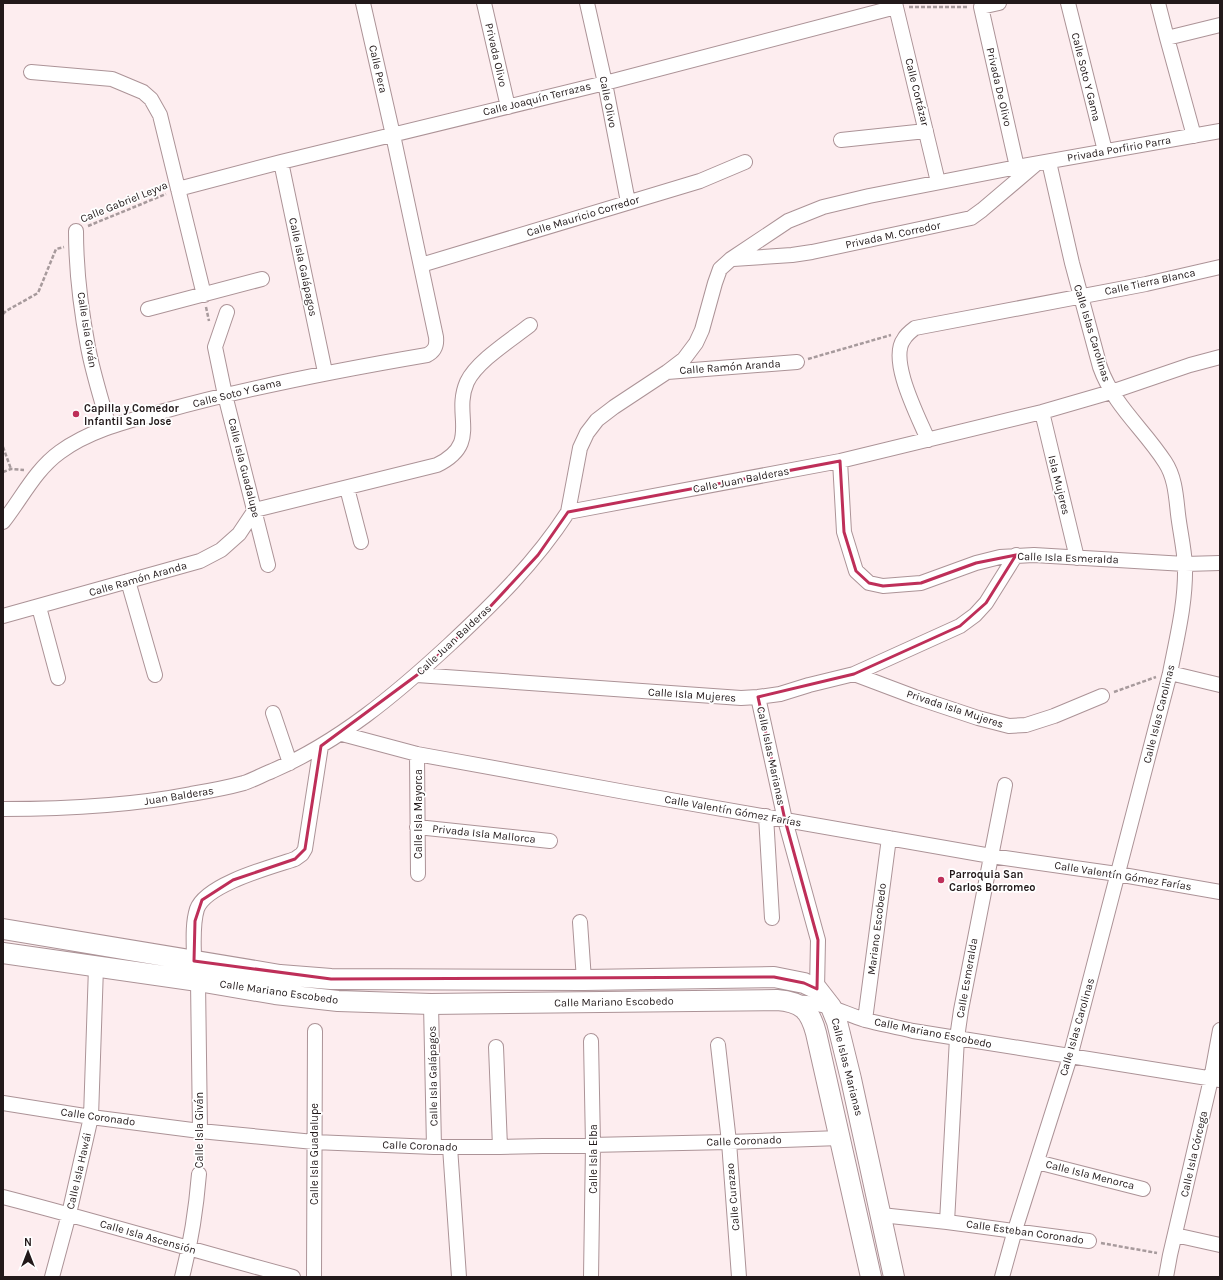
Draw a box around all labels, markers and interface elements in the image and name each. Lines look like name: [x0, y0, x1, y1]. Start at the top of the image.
street label: Privada Olivo: [482, 22, 510, 88]
street label: Calle Soto Y Gama: [1069, 31, 1103, 123]
street label: Calle Pera: [366, 44, 390, 94]
street label: Privada De Olivo: [984, 46, 1014, 128]
street label: Calle Cortázar: [902, 57, 932, 127]
street label: Calle Olivo: [597, 75, 619, 129]
street label: Calle Joaquín Terrazas: [482, 79, 593, 119]
street label: Privada Porfirio Parra: [1066, 133, 1172, 165]
street label: Calle Gabriel Leyva: [78, 179, 170, 225]
street label: Calle Mauricio Corredor: [525, 193, 641, 239]
street label: Calle Isla Galápagos: [286, 216, 320, 318]
street label: Privada M. Corredor: [844, 219, 942, 251]
street label: Calle Tierra Blanca: [1103, 266, 1197, 298]
street label: Calle Islas Carolinas: [1071, 283, 1113, 384]
street label: Calle Isla Giván: [75, 291, 99, 369]
street label: Calle Ramón Aranda: [679, 357, 781, 377]
street label: Calle Soto Y Gama: [191, 376, 283, 410]
place label: Capilla y Comedor Infantil San Jose: [84, 402, 179, 428]
marker: Capilla y Comedor Infantil San Jose: [71, 409, 81, 419]
street label: Calle Isla Guadalupe: [225, 417, 263, 519]
street label: Isla Mujeres: [1045, 454, 1073, 516]
street label: Calle Juan Balderas: [692, 464, 790, 496]
street label: Calle Isla Esmeralda: [1017, 550, 1119, 566]
street label: Calle Ramón Aranda: [88, 559, 188, 599]
street label: Calle Juan Balderas: [414, 602, 494, 678]
street label: Calle Islas Carolinas: [1140, 663, 1178, 765]
street label: Calle Isla Mujeres: [647, 685, 737, 705]
street label: Privada Isla Mujeres: [905, 687, 1005, 731]
street label: Calle Islas Marianas: [754, 705, 788, 807]
street label: Calle Isla Mayorca: [412, 769, 425, 859]
street label: Juan Balderas: [143, 784, 215, 808]
street label: Calle Valentín Gómez Farías: [664, 793, 803, 829]
street label: Privada Isla Mallorca: [432, 822, 536, 846]
street label: Calle Valentín Gómez Farías: [1054, 859, 1193, 893]
place label: Parroquia San Carlos Borromeo: [949, 868, 1036, 894]
marker: Parroquia San Carlos Borromeo: [936, 875, 946, 885]
street label: Mariano Escobedo: [865, 882, 889, 976]
street label: Calle Esmeralda: [954, 937, 980, 1019]
street label: Calle Islas Carolinas: [1057, 976, 1097, 1077]
street label: Calle Mariano Escobedo: [219, 977, 339, 1007]
street label: Calle Mariano Escobedo: [554, 994, 674, 1010]
street label: Calle Mariano Escobedo: [873, 1015, 993, 1051]
street label: Calle Islas Marianas: [829, 1017, 866, 1118]
street label: Calle Isla Galápagos: [426, 1025, 440, 1126]
street label: Calle Isla Giván: [193, 1092, 206, 1168]
street label: Calle Isla Guadalupe: [308, 1103, 321, 1205]
street label: Calle Coronado: [60, 1105, 136, 1129]
street label: Calle Isla Córcega: [1178, 1110, 1210, 1198]
street label: Calle Isla Elba: [587, 1124, 600, 1194]
street label: Calle Isla Hawái: [64, 1131, 94, 1211]
street label: Calle Coronado: [706, 1133, 782, 1149]
street label: Calle Coronado: [382, 1138, 458, 1154]
street label: Calle Isla Menorca: [1044, 1158, 1136, 1192]
street label: Calle Curazao: [724, 1163, 742, 1231]
street label: Calle Isla Ascensión: [98, 1217, 198, 1257]
street label: Calle Esteban Coronado: [965, 1217, 1085, 1247]
north arrow: [8, 1232, 48, 1272]
text: N: [24, 1236, 32, 1249]

